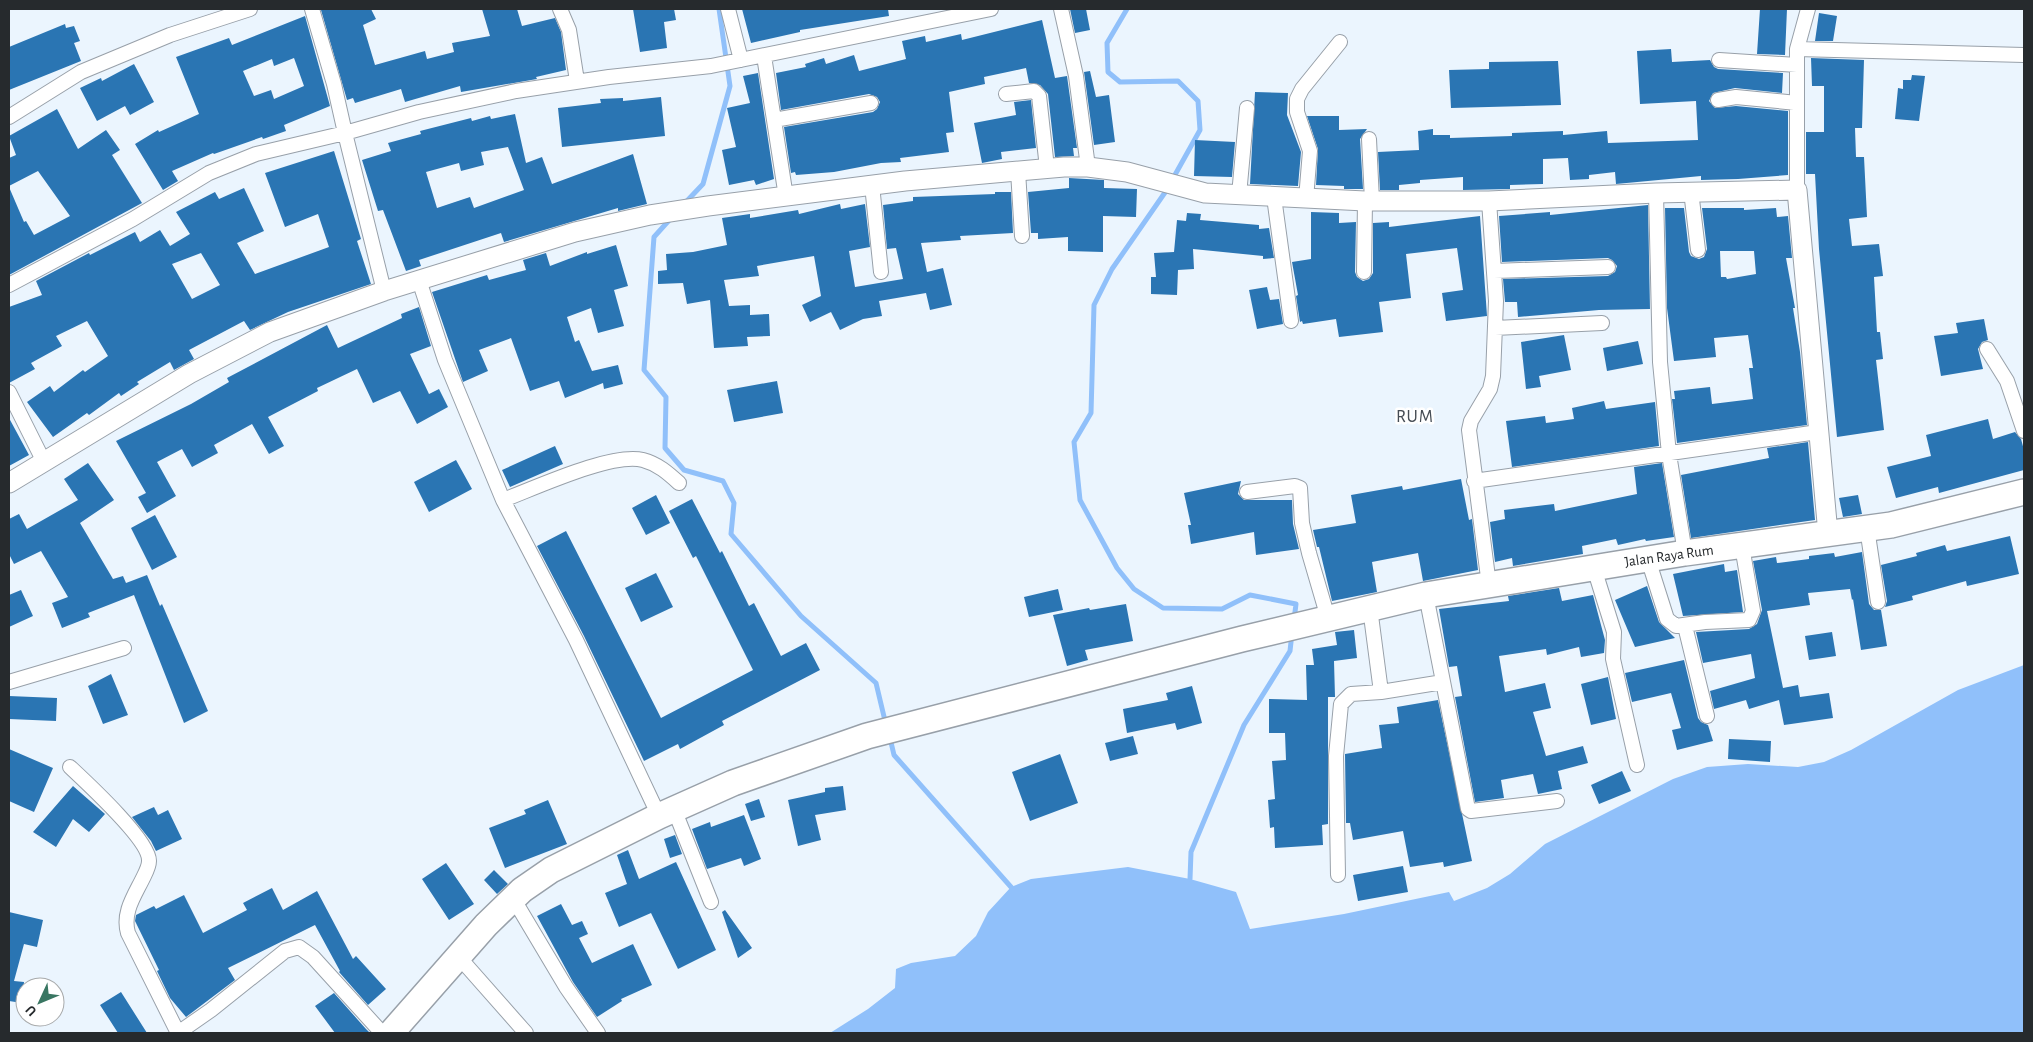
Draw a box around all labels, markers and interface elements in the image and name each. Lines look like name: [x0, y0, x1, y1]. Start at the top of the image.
district label: RUM: [1396, 408, 1434, 426]
street label: Jalan Raya Rum: [1623, 542, 1715, 570]
north arrow: [15, 977, 65, 1027]
text: U: [23, 1002, 40, 1018]

